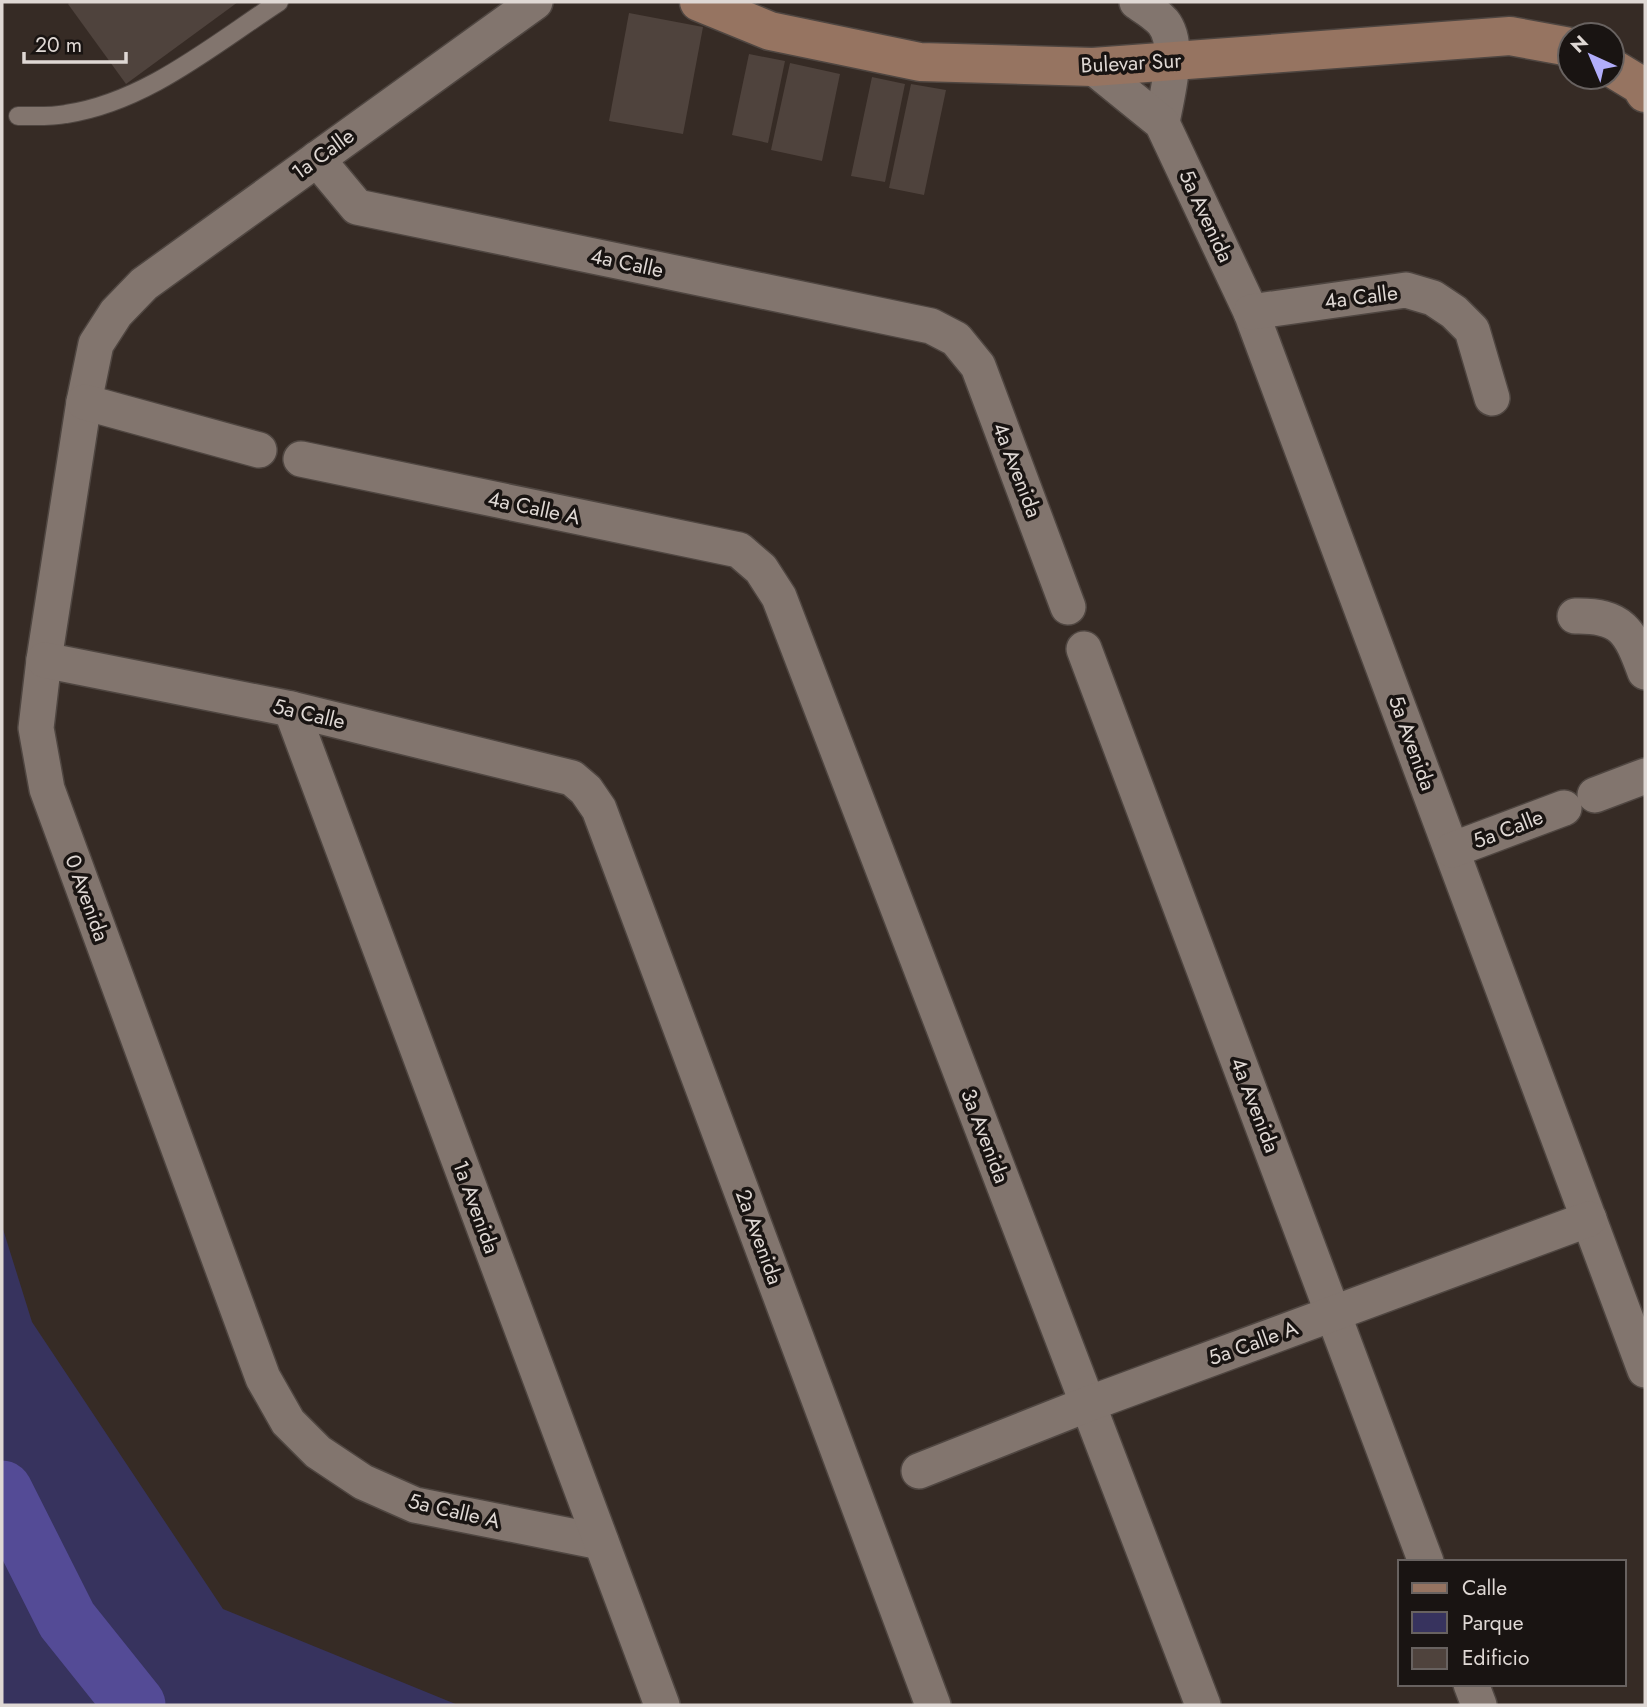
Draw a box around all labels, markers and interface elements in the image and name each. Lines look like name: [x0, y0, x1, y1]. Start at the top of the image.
scale bar: [24, 21, 126, 65]
north arrow: [1556, 21, 1626, 91]
text: N: [1565, 29, 1594, 59]
text: 20 m: [35, 30, 82, 60]
street label: Bulevar Sur: [1080, 45, 1183, 81]
street label: 1a Calle: [286, 121, 361, 187]
street label: 5a Avenida: [1171, 165, 1241, 267]
street label: 4a Calle: [588, 241, 666, 285]
street label: 4a Calle: [1323, 278, 1400, 316]
street label: 4a Avenida: [985, 418, 1049, 522]
street label: 4a Calle A: [485, 484, 583, 532]
street label: 5a Calle: [270, 691, 348, 737]
street label: 5a Avenida: [1381, 691, 1443, 795]
street label: 5a Calle: [1468, 802, 1548, 856]
street label: 0 Avenida: [58, 851, 116, 945]
street label: 4a Avenida: [1223, 1053, 1287, 1157]
street label: 3a Avenida: [953, 1084, 1017, 1188]
street label: 1a Avenida: [445, 1156, 507, 1258]
street label: 2a Avenida: [728, 1185, 790, 1289]
street label: 5a Calle A: [1204, 1313, 1302, 1373]
street label: 5a Calle A: [405, 1486, 503, 1536]
legend: [1398, 1560, 1626, 1686]
text: Calle: [1462, 1573, 1507, 1603]
text: Parque: [1462, 1608, 1524, 1638]
text: Edificio: [1462, 1643, 1529, 1673]

